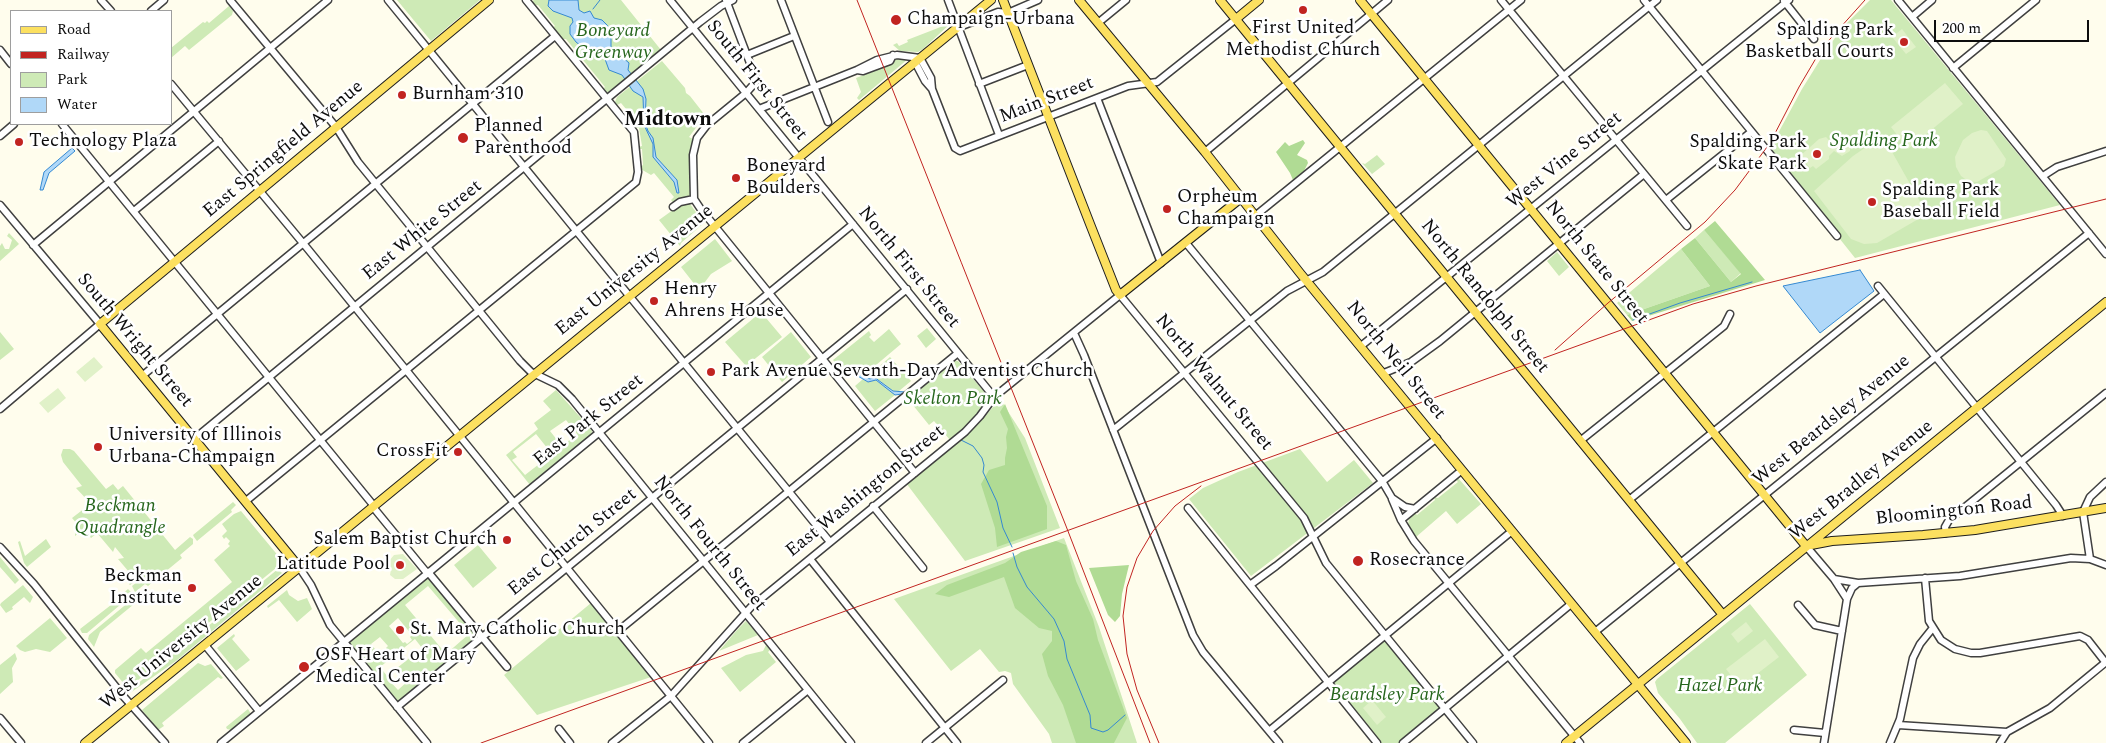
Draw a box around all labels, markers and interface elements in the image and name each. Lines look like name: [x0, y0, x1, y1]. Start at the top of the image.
marker: First United Methodist Church: [1297, 4, 1309, 16]
place label: Champaign-Urbana: [907, 9, 1074, 31]
legend: [10, 10, 172, 125]
scale bar: [1936, 10, 2091, 42]
marker: Champaign-Urbana: [889, 13, 903, 27]
street label: South First Street: [700, 16, 812, 146]
text: 200 m: [1942, 17, 1981, 40]
text: Road: [57, 18, 91, 41]
place label: First United Methodist Church: [1226, 18, 1380, 62]
place label: Spalding Park Basketball Courts: [1745, 20, 1894, 64]
park label: Boneyard Greenway: [575, 21, 651, 65]
marker: Spalding Park Basketball Courts: [1898, 36, 1910, 48]
text: Railway: [57, 43, 109, 66]
text: Park: [57, 68, 88, 91]
street label: Main Street: [997, 73, 1097, 129]
street label: East Springfield Avenue: [199, 76, 369, 224]
place label: Burnham 310: [412, 84, 524, 106]
marker: Burnham 310: [396, 89, 408, 101]
text: Water: [57, 93, 97, 116]
district label: Midtown: [624, 108, 712, 134]
street label: West Vine Street: [1503, 108, 1627, 214]
place label: Planned Parenthood: [474, 116, 572, 160]
place label: Technology Plaza: [29, 131, 177, 153]
marker: Planned Parenthood: [456, 131, 470, 145]
park label: Spalding Park: [1830, 131, 1938, 153]
place label: Spalding Park Skate Park: [1689, 132, 1807, 176]
marker: Technology Plaza: [13, 136, 25, 148]
marker: Spalding Park Skate Park: [1811, 148, 1823, 160]
place label: Boneyard Boulders: [746, 156, 826, 200]
marker: Boneyard Boulders: [730, 172, 742, 184]
street label: East White Street: [359, 176, 487, 286]
place label: Spalding Park Baseball Field: [1882, 180, 2000, 224]
place label: Orpheum Champaign: [1177, 187, 1275, 231]
marker: Spalding Park Baseball Field: [1866, 196, 1878, 208]
street label: North State Street: [1539, 197, 1653, 329]
street label: East University Avenue: [552, 200, 718, 342]
street label: North First Street: [852, 203, 964, 333]
marker: Orpheum Champaign: [1161, 203, 1173, 215]
street label: North Randolph Street: [1415, 215, 1553, 379]
street label: South Wright Street: [71, 269, 197, 413]
place label: Henry Ahrens House: [664, 279, 784, 323]
marker: Henry Ahrens House: [648, 295, 660, 307]
street label: North Neil Street: [1340, 297, 1450, 425]
street label: North Walnut Street: [1149, 310, 1277, 456]
street label: West Beardsley Avenue: [1749, 350, 1915, 492]
place label: Park Avenue Seventh-Day Adventist Church: [721, 361, 1093, 383]
marker: Park Avenue Seventh-Day Adventist Church: [705, 366, 717, 378]
street label: East Park Street: [529, 370, 649, 472]
park label: Skelton Park: [904, 389, 1002, 411]
street label: West Bradley Avenue: [1785, 416, 1939, 546]
street label: East Washington Street: [782, 421, 950, 563]
place label: University of Illinois Urbana-Champaign: [108, 425, 282, 469]
marker: University of Illinois Urbana-Champaign: [92, 441, 104, 453]
place label: CrossFit: [376, 441, 448, 463]
marker: CrossFit: [452, 446, 464, 458]
street label: North Fourth Street: [647, 472, 771, 616]
street label: East Church Street: [504, 484, 642, 602]
street label: Bloomington Road: [1874, 492, 2034, 532]
park label: Beckman Quadrangle: [74, 496, 166, 540]
place label: Salem Baptist Church: [314, 529, 497, 551]
marker: Salem Baptist Church: [501, 534, 513, 546]
place label: Rosecrance: [1369, 550, 1465, 572]
place label: Latitude Pool: [276, 554, 390, 576]
marker: Rosecrance: [1351, 554, 1365, 568]
marker: Latitude Pool: [394, 559, 406, 571]
place label: Beckman Institute: [104, 566, 182, 610]
street label: West University Avenue: [96, 571, 268, 715]
marker: Beckman Institute: [186, 582, 198, 594]
place label: St. Mary Catholic Church: [410, 619, 625, 641]
marker: St. Mary Catholic Church: [394, 624, 406, 636]
place label: OSF Heart of Mary Medical Center: [315, 645, 476, 689]
marker: OSF Heart of Mary Medical Center: [297, 660, 311, 674]
park label: Hazel Park: [1678, 676, 1762, 698]
park label: Beardsley Park: [1329, 685, 1445, 707]

